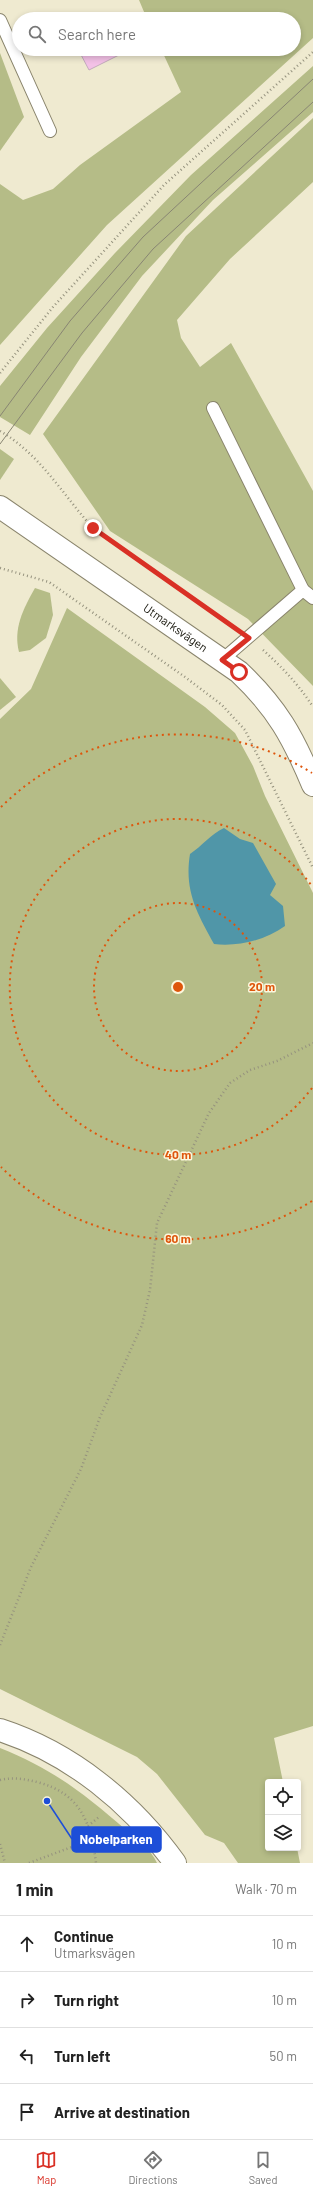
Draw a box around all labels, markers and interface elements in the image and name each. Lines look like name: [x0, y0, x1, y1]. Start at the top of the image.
search box: [12, 12, 301, 56]
icon: search: [26, 23, 48, 45]
text: Search here: [58, 25, 136, 43]
route end: [84, 519, 102, 537]
street label: Utmarksvägen: [141, 600, 211, 654]
route start: [230, 663, 248, 681]
text: 20 m: [249, 979, 275, 993]
centre of rings: [171, 980, 185, 994]
text: 40 m: [165, 1147, 191, 1161]
text: 60 m: [165, 1231, 191, 1245]
map controls: [265, 1779, 301, 1851]
button: locate: [265, 1779, 301, 1815]
button: layers: [265, 1815, 301, 1851]
callout: Nobelparken: [72, 1827, 161, 1852]
text: Nobelparken: [79, 1831, 153, 1847]
text: 1 min: [16, 1879, 53, 1899]
text: Walk · 70 m: [235, 1881, 297, 1897]
text: Continue: [54, 1927, 114, 1945]
icon: ahead: [16, 1933, 38, 1955]
text: 10 m: [272, 1936, 297, 1952]
text: Utmarksvägen: [54, 1945, 135, 1961]
icon: right: [16, 1989, 38, 2011]
text: Turn right: [54, 1991, 119, 2009]
text: 10 m: [272, 1992, 297, 2008]
icon: left: [16, 2045, 38, 2067]
text: Turn left: [54, 2047, 110, 2065]
text: 50 m: [270, 2048, 297, 2064]
icon: arrive: [16, 2101, 38, 2123]
text: Arrive at destination: [54, 2103, 190, 2121]
tab: Map: [35, 2149, 57, 2186]
tab: Directions: [128, 2149, 178, 2186]
tab: Saved: [249, 2149, 278, 2186]

